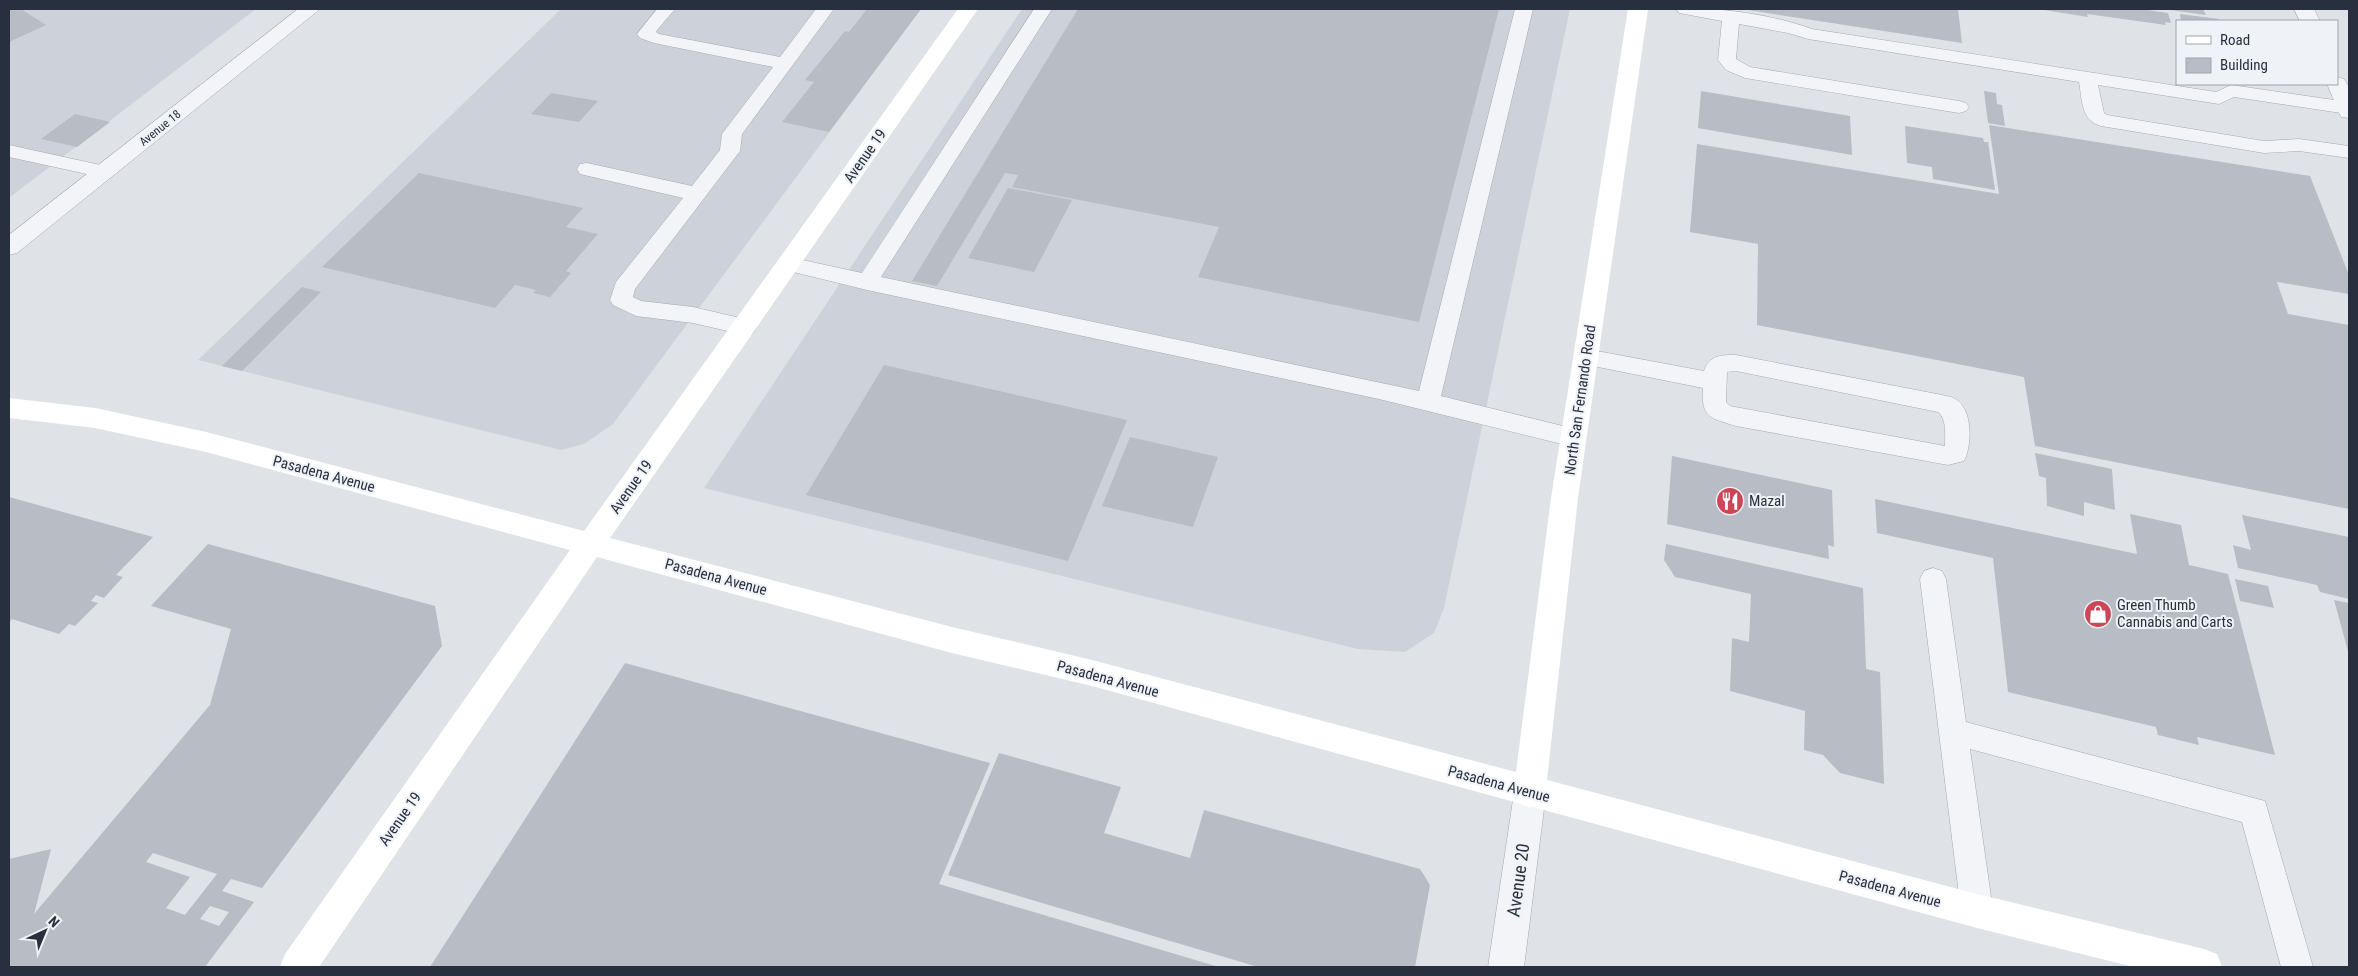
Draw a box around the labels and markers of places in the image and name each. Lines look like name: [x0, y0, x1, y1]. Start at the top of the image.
restaurant icon: Mazal: [1715, 486, 1745, 516]
place label: Mazal: [1749, 492, 1785, 510]
place label: Green Thumb Cannabis and Carts: [2117, 596, 2233, 631]
shop icon: Green Thumb Cannabis and Carts: [2083, 599, 2113, 629]

